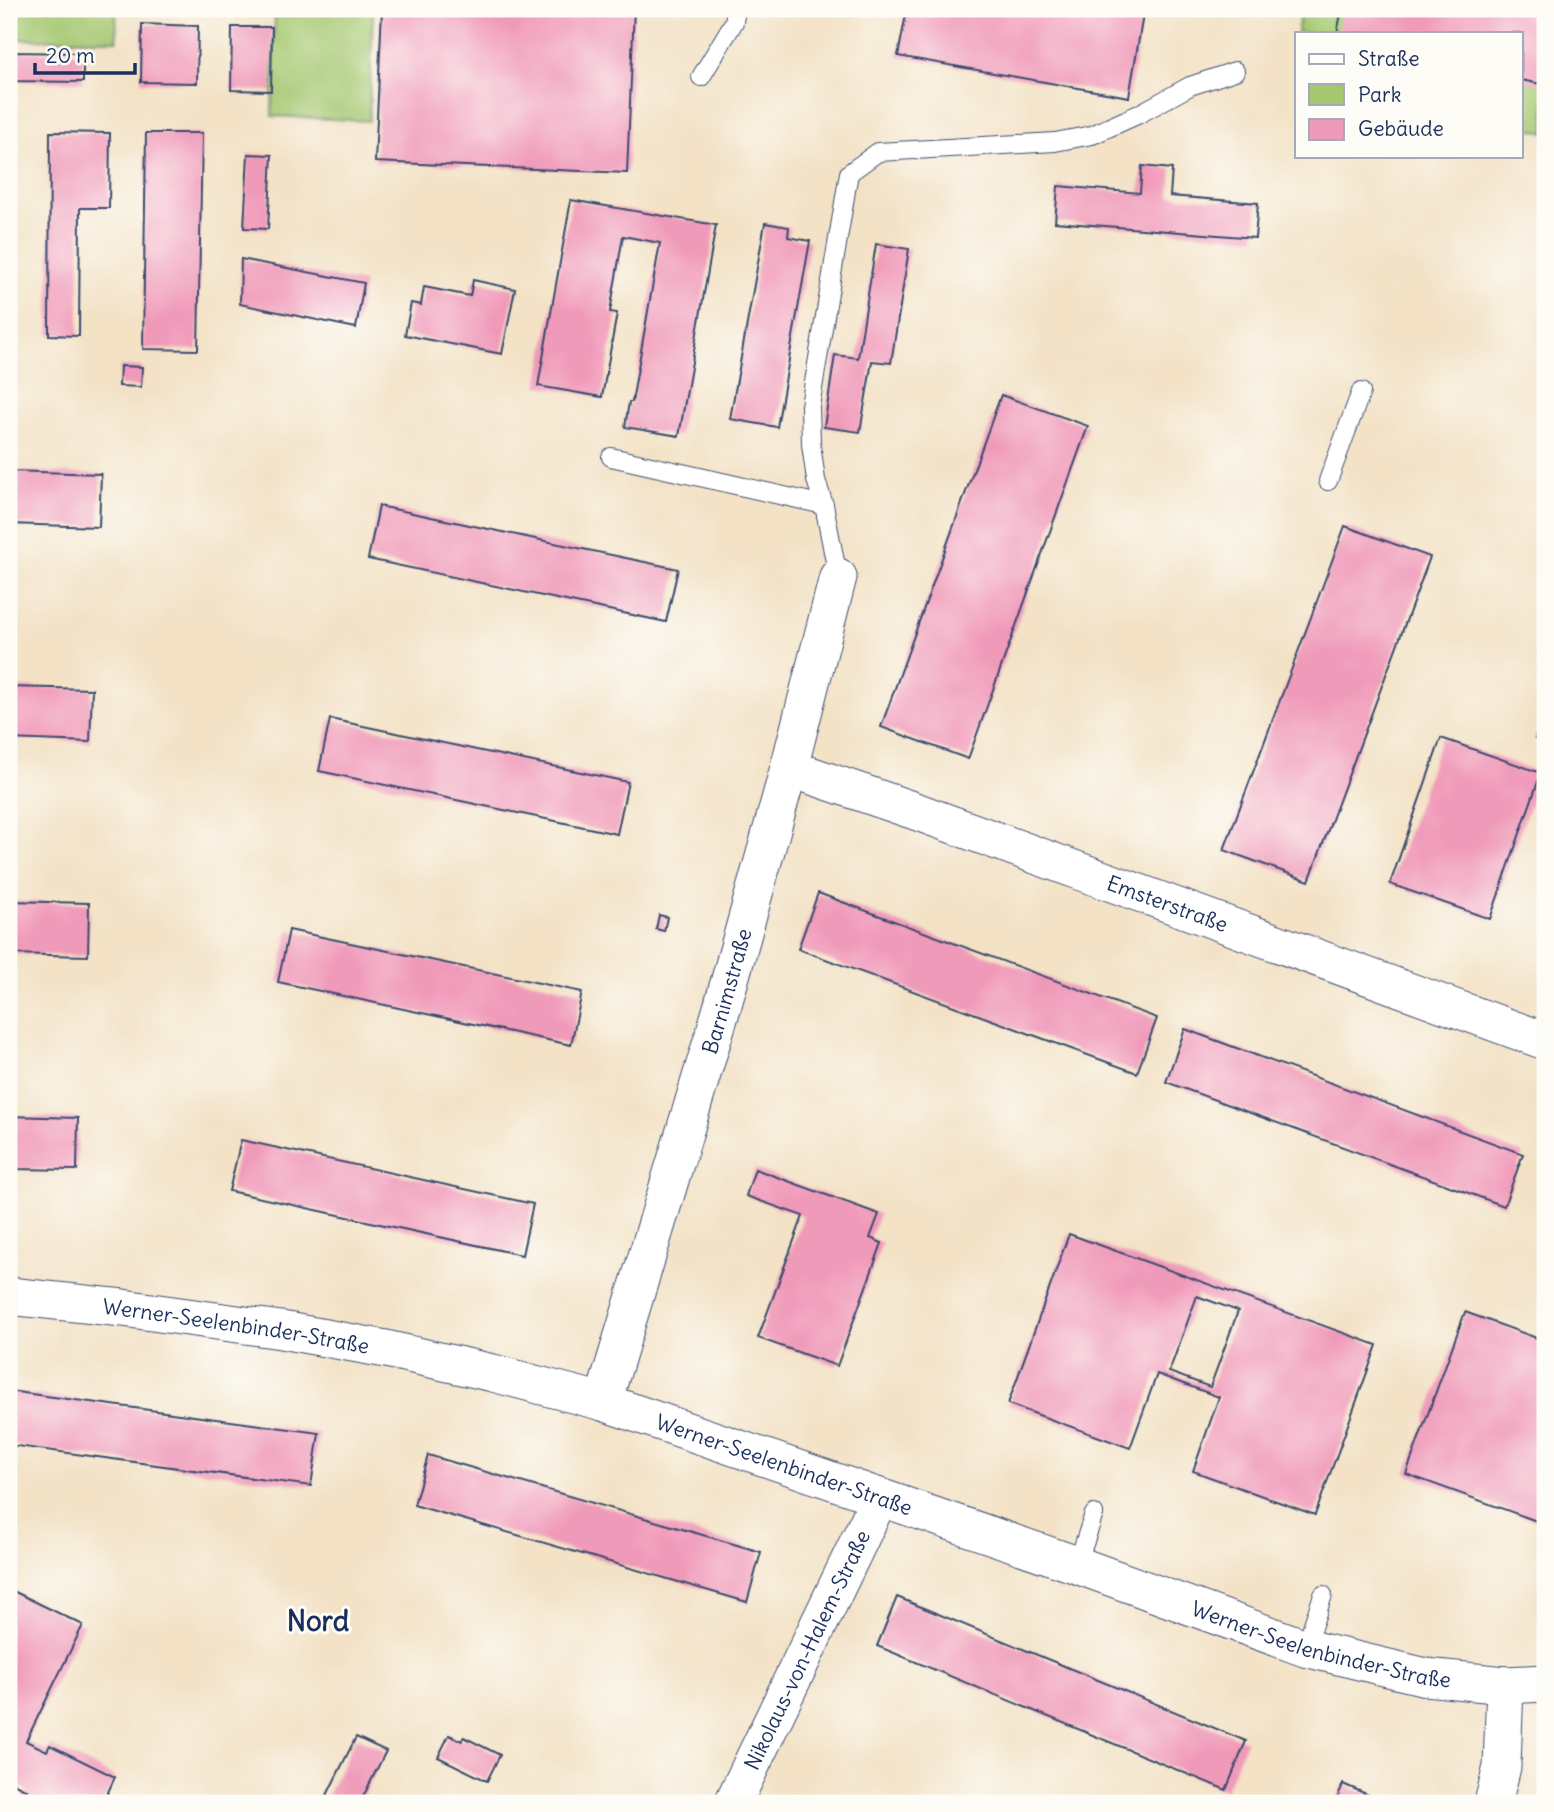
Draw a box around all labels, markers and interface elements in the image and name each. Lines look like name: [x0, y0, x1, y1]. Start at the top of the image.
scale bar: [35, 32, 135, 76]
legend: [1295, 32, 1522, 158]
text: 20 m: [46, 42, 95, 69]
text: Straße: [1358, 45, 1419, 72]
text: Park: [1358, 81, 1401, 108]
text: Gebäude: [1358, 115, 1444, 142]
street label: Emsterstraße: [1103, 869, 1232, 938]
street label: Barnimstraße: [695, 925, 757, 1057]
street label: Werner-Seelenbinder-Straße: [101, 1292, 371, 1359]
street label: Werner-Seelenbinder-Straße: [653, 1408, 916, 1521]
street label: Nikolaus-von-Halem-Straße: [738, 1525, 876, 1774]
street label: Werner-Seelenbinder-Straße: [1188, 1594, 1452, 1693]
district label: Nord: [287, 1603, 350, 1639]

